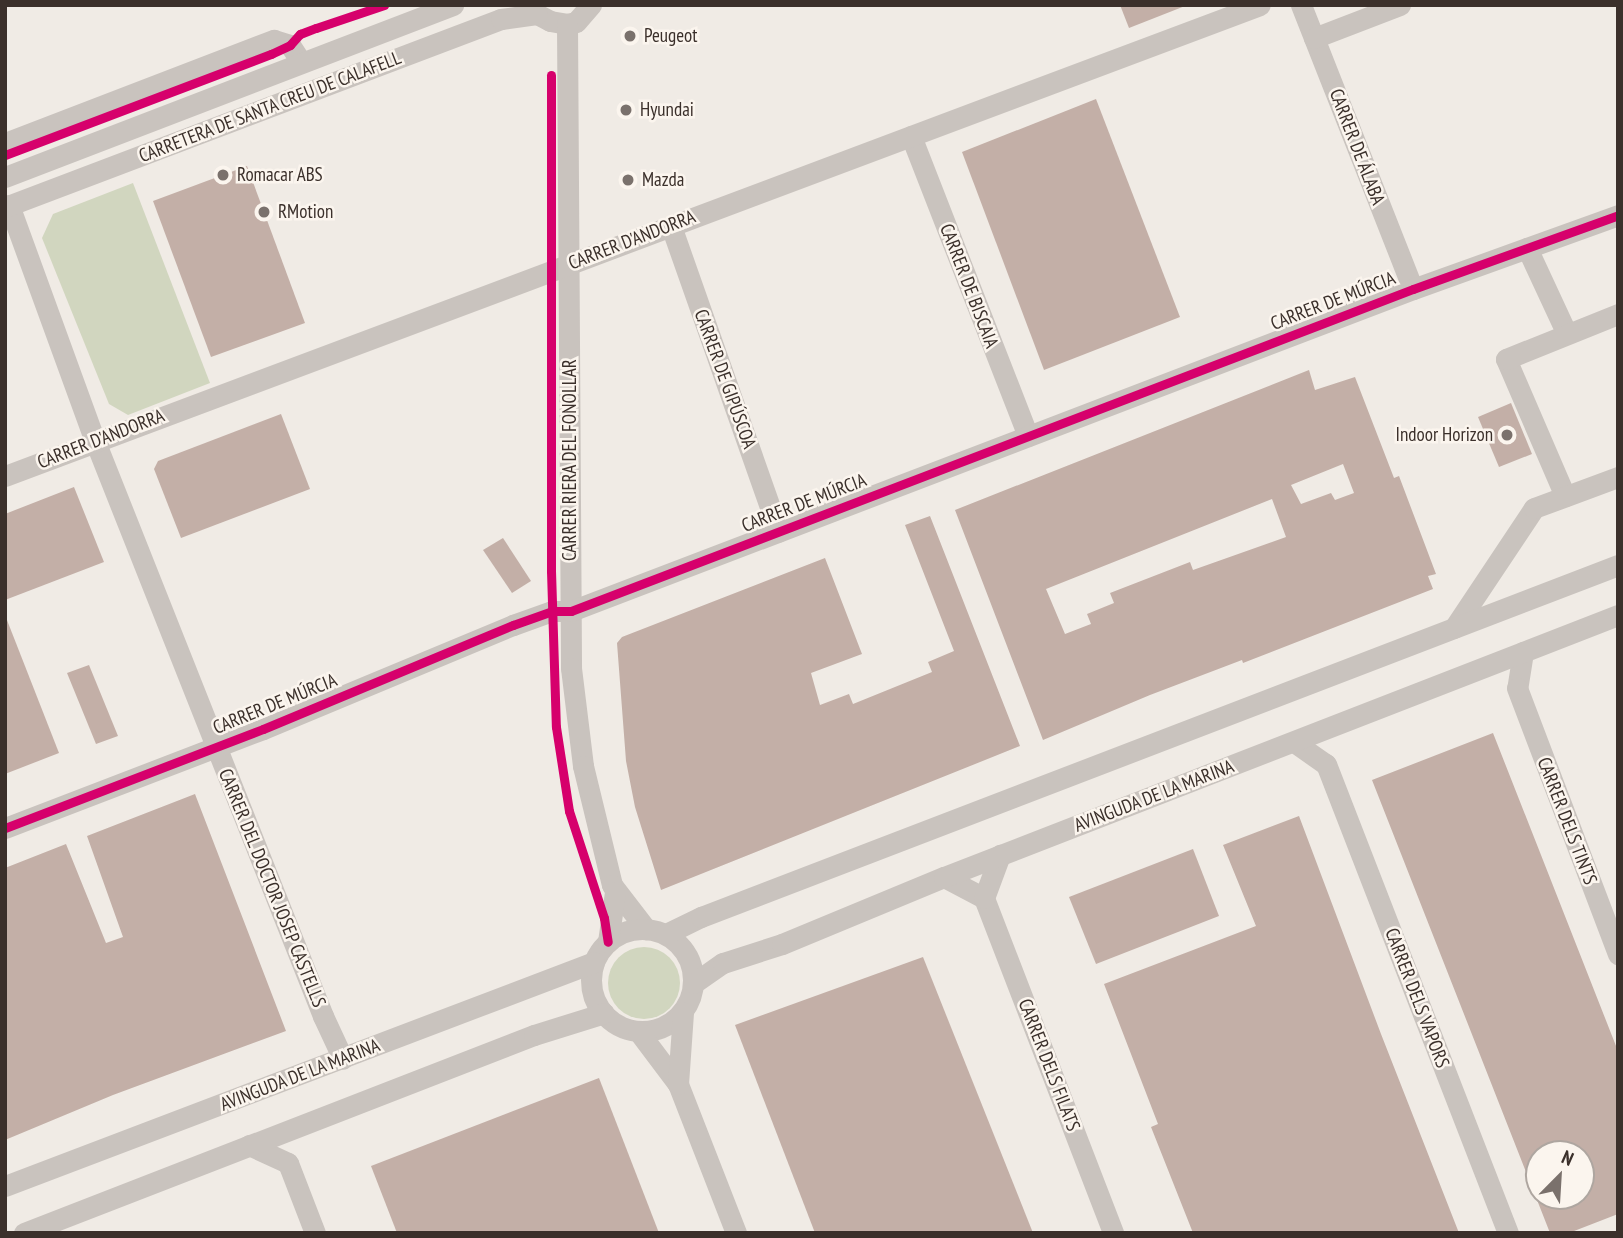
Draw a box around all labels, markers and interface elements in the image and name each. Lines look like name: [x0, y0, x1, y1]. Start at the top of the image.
place label: Peugeot: [644, 25, 697, 47]
marker: Peugeot: [622, 28, 638, 44]
street label: CARRETERA DE SANTA CREU DE CALAFELL: [135, 46, 405, 168]
street label: CARRER DE ÁLABA: [1324, 86, 1390, 208]
place label: Hyundai: [640, 99, 694, 121]
marker: Hyundai: [618, 102, 634, 118]
place label: Romacar ABS: [237, 164, 323, 186]
marker: Romacar ABS: [215, 167, 231, 183]
place label: Mazda: [642, 169, 684, 191]
marker: Mazda: [620, 172, 636, 188]
place label: RMotion: [278, 201, 333, 223]
marker: RMotion: [256, 204, 272, 220]
street label: CARRER D'ANDORRA: [565, 205, 699, 275]
street label: CARRER DE BISCAIA: [935, 221, 1003, 351]
street label: CARRER DE MÚRCIA: [1267, 267, 1399, 335]
street label: CARRER DE GIPÚSCOA: [689, 306, 761, 452]
street label: CARRER RIERA DEL FONOLLAR: [559, 358, 581, 562]
street label: CARRER D'ANDORRA: [34, 404, 168, 474]
place label: Indoor Horizon: [1395, 424, 1493, 446]
marker: Indoor Horizon: [1499, 427, 1515, 443]
street label: CARRER DE MÚRCIA: [738, 469, 870, 537]
street label: CARRER DE MÚRCIA: [210, 669, 340, 739]
street label: CARRER DELS TINTS: [1532, 754, 1602, 888]
street label: AVINGUDA DE LA MARINA: [1070, 755, 1238, 837]
street label: CARRER DEL DOCTOR JOSEP CASTELLS: [213, 765, 331, 1011]
street label: CARRER DELS VAPORS: [1380, 925, 1454, 1071]
street label: CARRER DELS FILATS: [1013, 996, 1085, 1134]
street label: AVINGUDA DE LA MARINA: [216, 1034, 384, 1116]
north arrow: [1525, 1140, 1595, 1210]
text: N: [1558, 1145, 1577, 1171]

